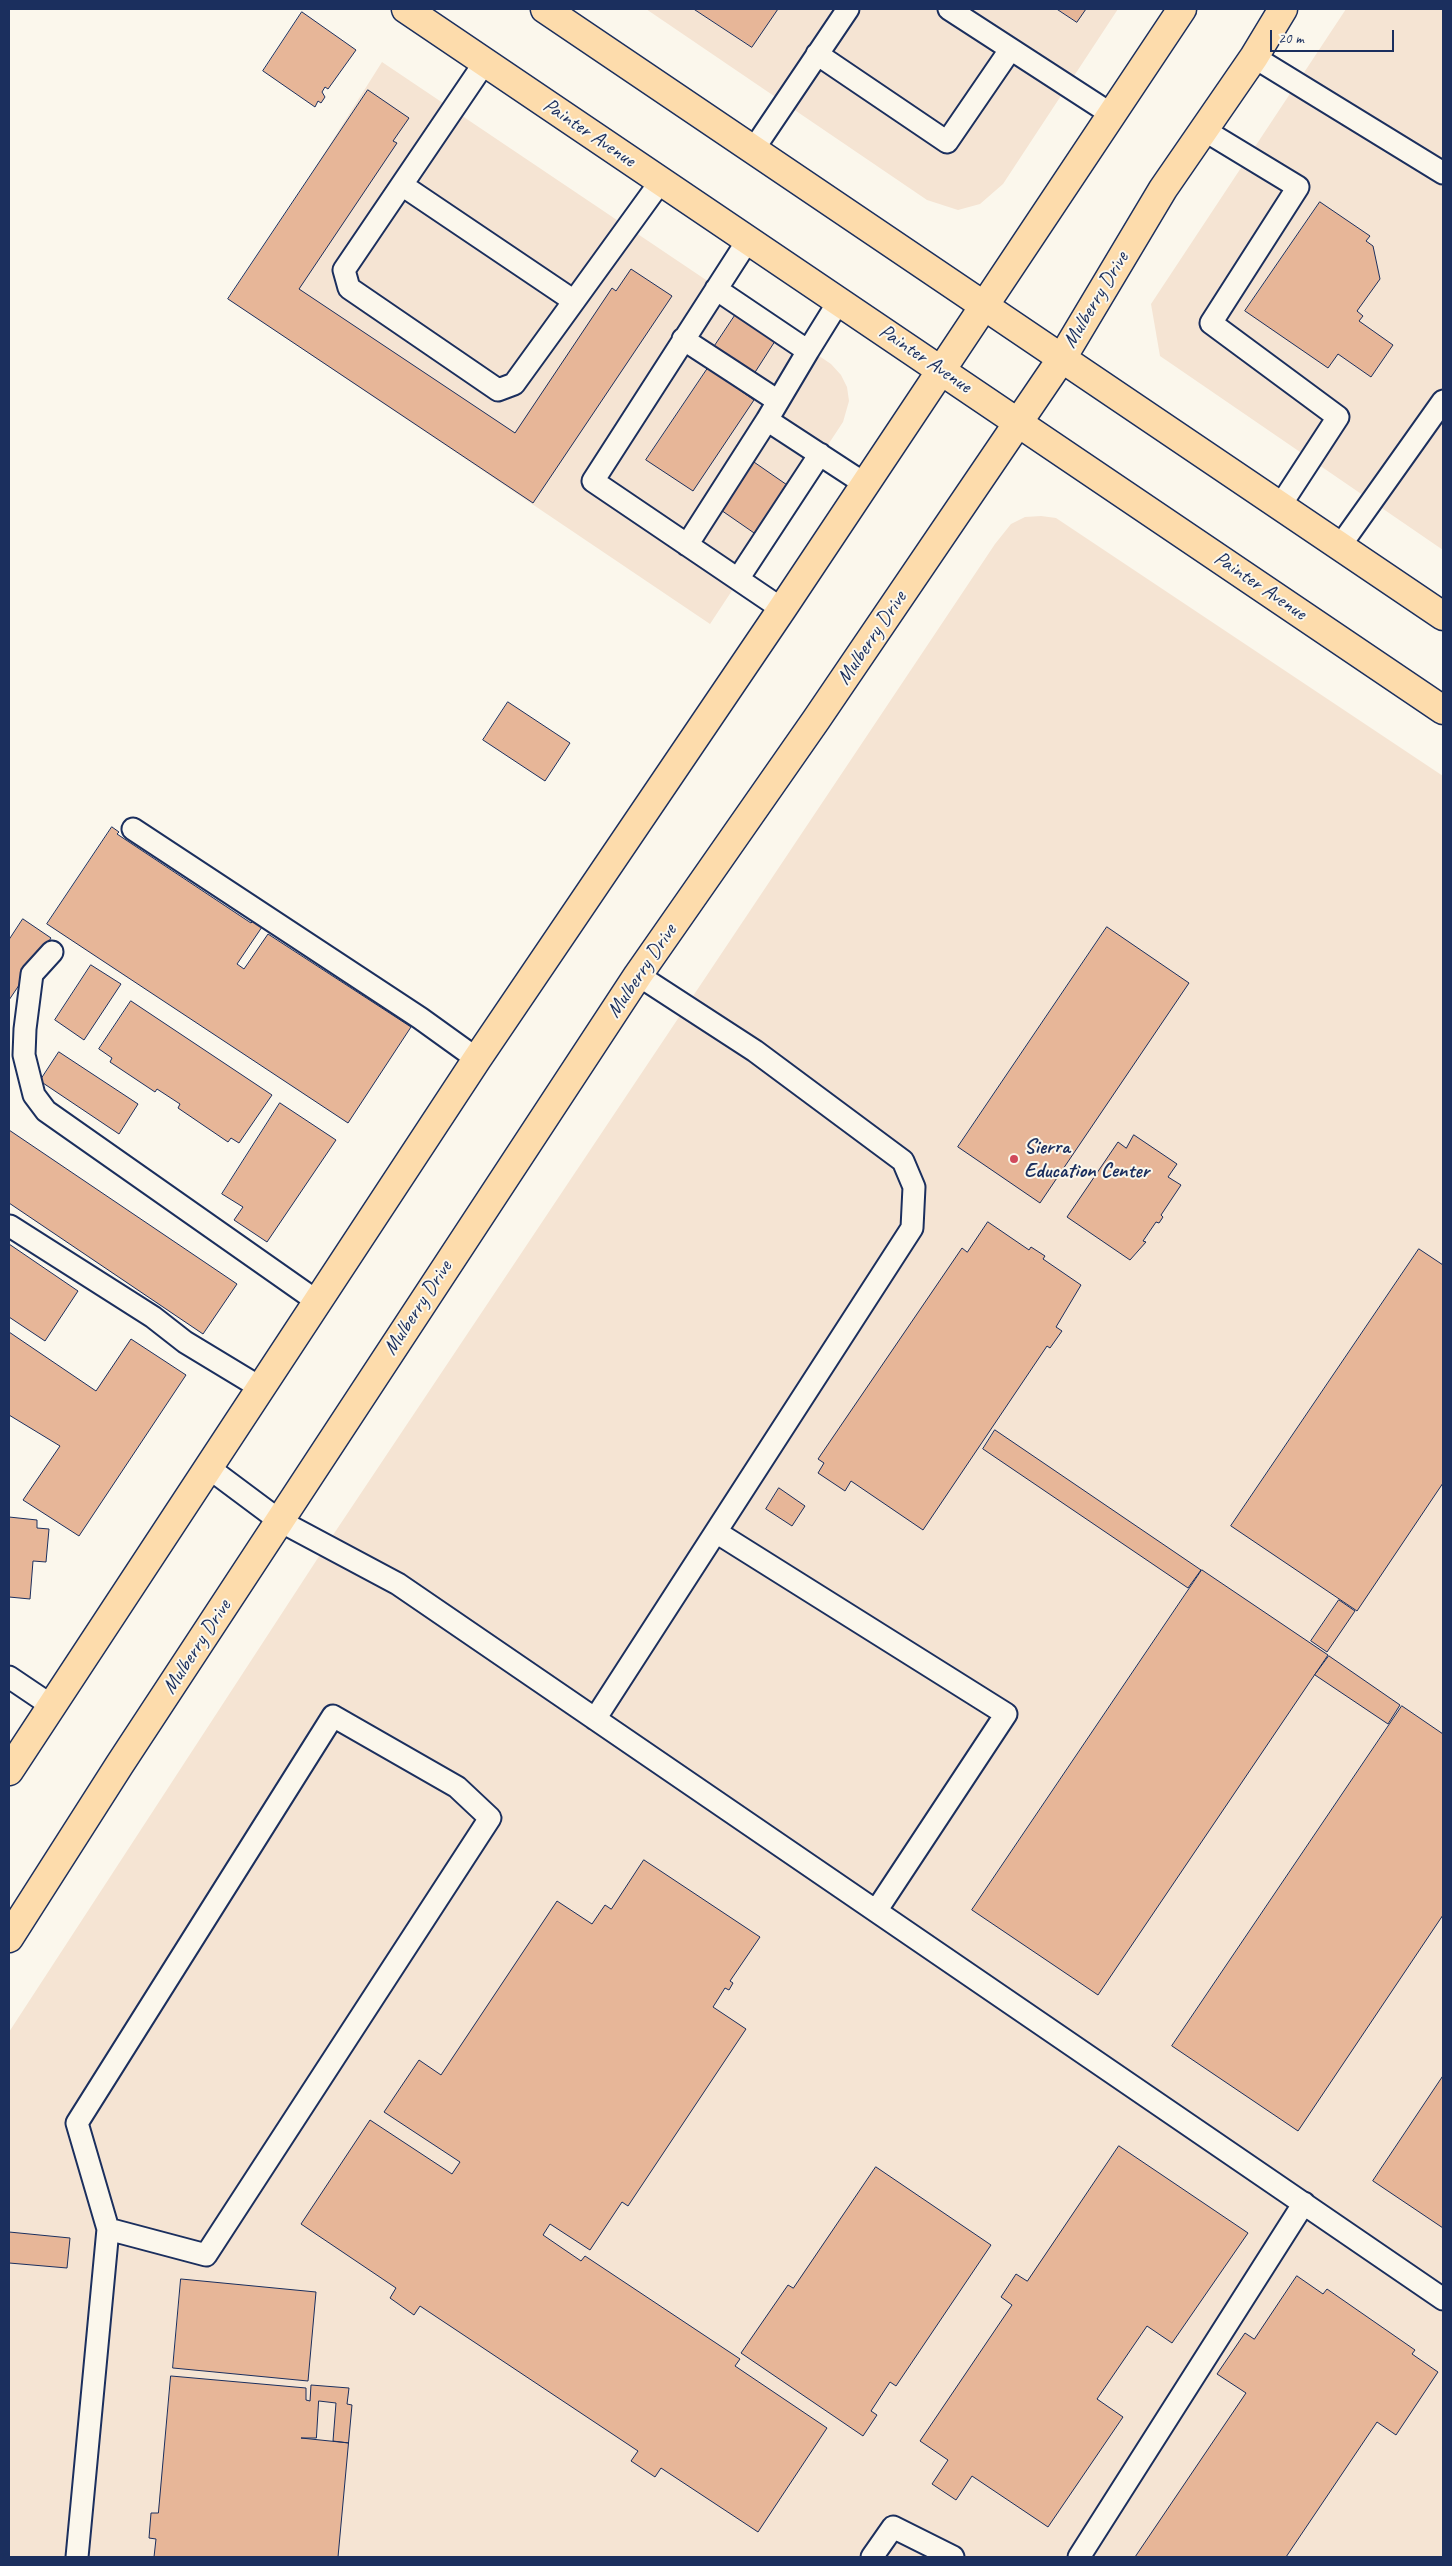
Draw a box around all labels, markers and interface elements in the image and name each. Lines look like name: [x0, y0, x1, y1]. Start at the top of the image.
scale bar: [1272, 20, 1396, 52]
text: 20 m: [1278, 29, 1304, 48]
street label: Painter Avenue: [538, 93, 640, 173]
street label: Mulberry Drive: [1058, 247, 1134, 353]
street label: Painter Avenue: [874, 319, 976, 399]
street label: Painter Avenue: [1209, 546, 1311, 626]
street label: Mulberry Drive: [832, 586, 912, 690]
street label: Mulberry Drive: [602, 919, 682, 1023]
place label: Sierra Education Center: [1024, 1134, 1149, 1184]
marker: Sierra Education Center: [1008, 1153, 1020, 1165]
street label: Mulberry Drive: [378, 1256, 458, 1360]
street label: Mulberry Drive: [157, 1595, 237, 1699]

